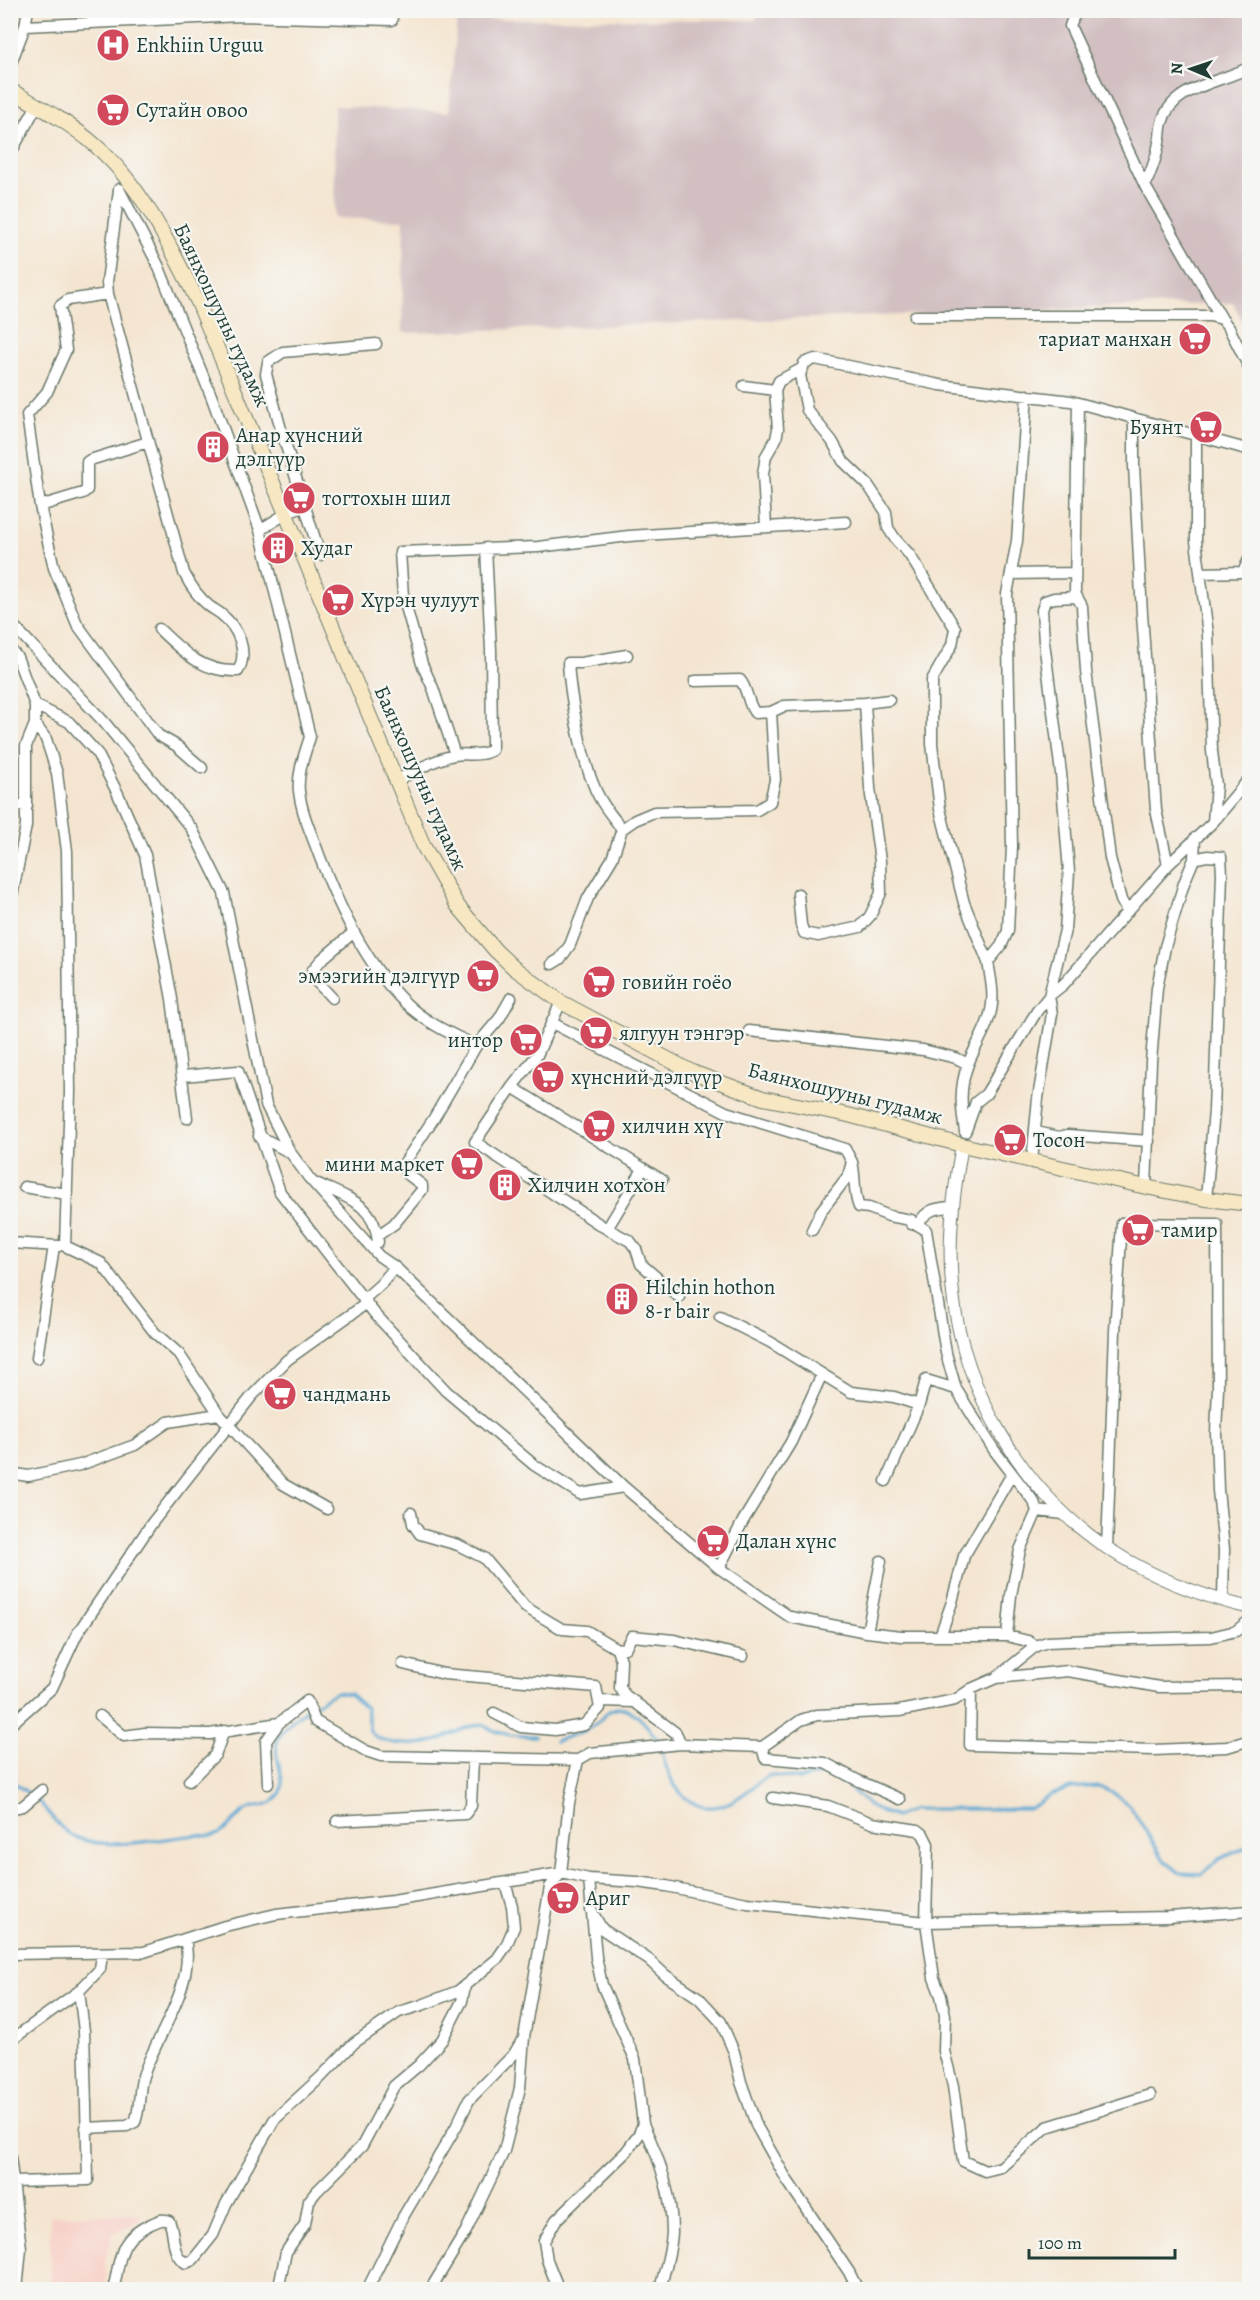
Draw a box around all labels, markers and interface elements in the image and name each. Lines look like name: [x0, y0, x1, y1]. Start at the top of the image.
hospital icon: Enkhiin Urguu: [95, 27, 131, 63]
place label: Enkhiin Urguu: [136, 31, 264, 59]
north arrow: [1161, 39, 1221, 99]
text: N: [1166, 62, 1188, 75]
supermarket icon: Сутайн овоо: [95, 92, 131, 128]
place label: Сутайн овоо: [136, 96, 248, 124]
street label: Баянхошууны гудамж: [167, 219, 277, 412]
supermarket icon: тариат манхан: [1177, 321, 1213, 357]
place label: тариат манхан: [1039, 325, 1172, 353]
supermarket icon: Буянт: [1188, 409, 1224, 445]
place label: Буянт: [1129, 413, 1183, 441]
place label: Анар хүнсний дэлгүүр: [235, 421, 363, 473]
building icon: Анар хүнсний дэлгүүр: [195, 429, 231, 465]
supermarket icon: тогтохын шил: [281, 480, 317, 516]
place label: тогтохын шил: [322, 484, 451, 512]
building icon: Худаг: [260, 530, 296, 566]
place label: Худаг: [301, 534, 353, 562]
supermarket icon: Хүрэн чулуут: [320, 582, 356, 618]
place label: Хүрэн чулуут: [361, 586, 479, 614]
street label: Баянхошууны гудамж: [368, 681, 475, 875]
supermarket icon: эмээгийн дэлгүүр: [465, 958, 501, 994]
place label: эмээгийн дэлгүүр: [298, 962, 460, 990]
supermarket icon: говийн гоёо: [581, 964, 617, 1000]
place label: говийн гоёо: [622, 968, 732, 996]
supermarket icon: ялгуун тэнгэр: [578, 1015, 614, 1051]
place label: ялгуун тэнгэр: [619, 1019, 744, 1047]
supermarket icon: интор: [508, 1022, 544, 1058]
place label: интор: [447, 1026, 503, 1054]
street label: Баянхошууны гудамж: [745, 1055, 946, 1131]
supermarket icon: хүнсний дэлгүүр: [530, 1059, 566, 1095]
place label: хүнсний дэлгүүр: [571, 1063, 722, 1091]
supermarket icon: хилчин хүү: [581, 1108, 617, 1144]
place label: хилчин хүү: [622, 1112, 724, 1140]
supermarket icon: Тосон: [992, 1122, 1028, 1158]
place label: Тосон: [1033, 1126, 1085, 1154]
supermarket icon: мини маркет: [449, 1146, 485, 1182]
place label: мини маркет: [325, 1150, 444, 1178]
building icon: Хилчин хотхон: [487, 1167, 523, 1203]
place label: Хилчин хотхон: [528, 1171, 666, 1199]
supermarket icon: тамир: [1120, 1212, 1156, 1248]
place label: тамир: [1161, 1216, 1217, 1244]
place label: Hilchin hothon 8-r bair: [645, 1273, 775, 1325]
building icon: Hilchin hothon 8-r bair: [604, 1281, 640, 1317]
supermarket icon: чандмань: [262, 1376, 298, 1412]
place label: чандмань: [303, 1380, 390, 1408]
supermarket icon: Далан хүнс: [695, 1523, 731, 1559]
place label: Далан хүнс: [736, 1527, 837, 1555]
supermarket icon: Ариг: [545, 1880, 581, 1916]
place label: Ариг: [585, 1884, 630, 1912]
scale bar: [1029, 2222, 1174, 2260]
text: 100 m: [1038, 2231, 1082, 2255]

